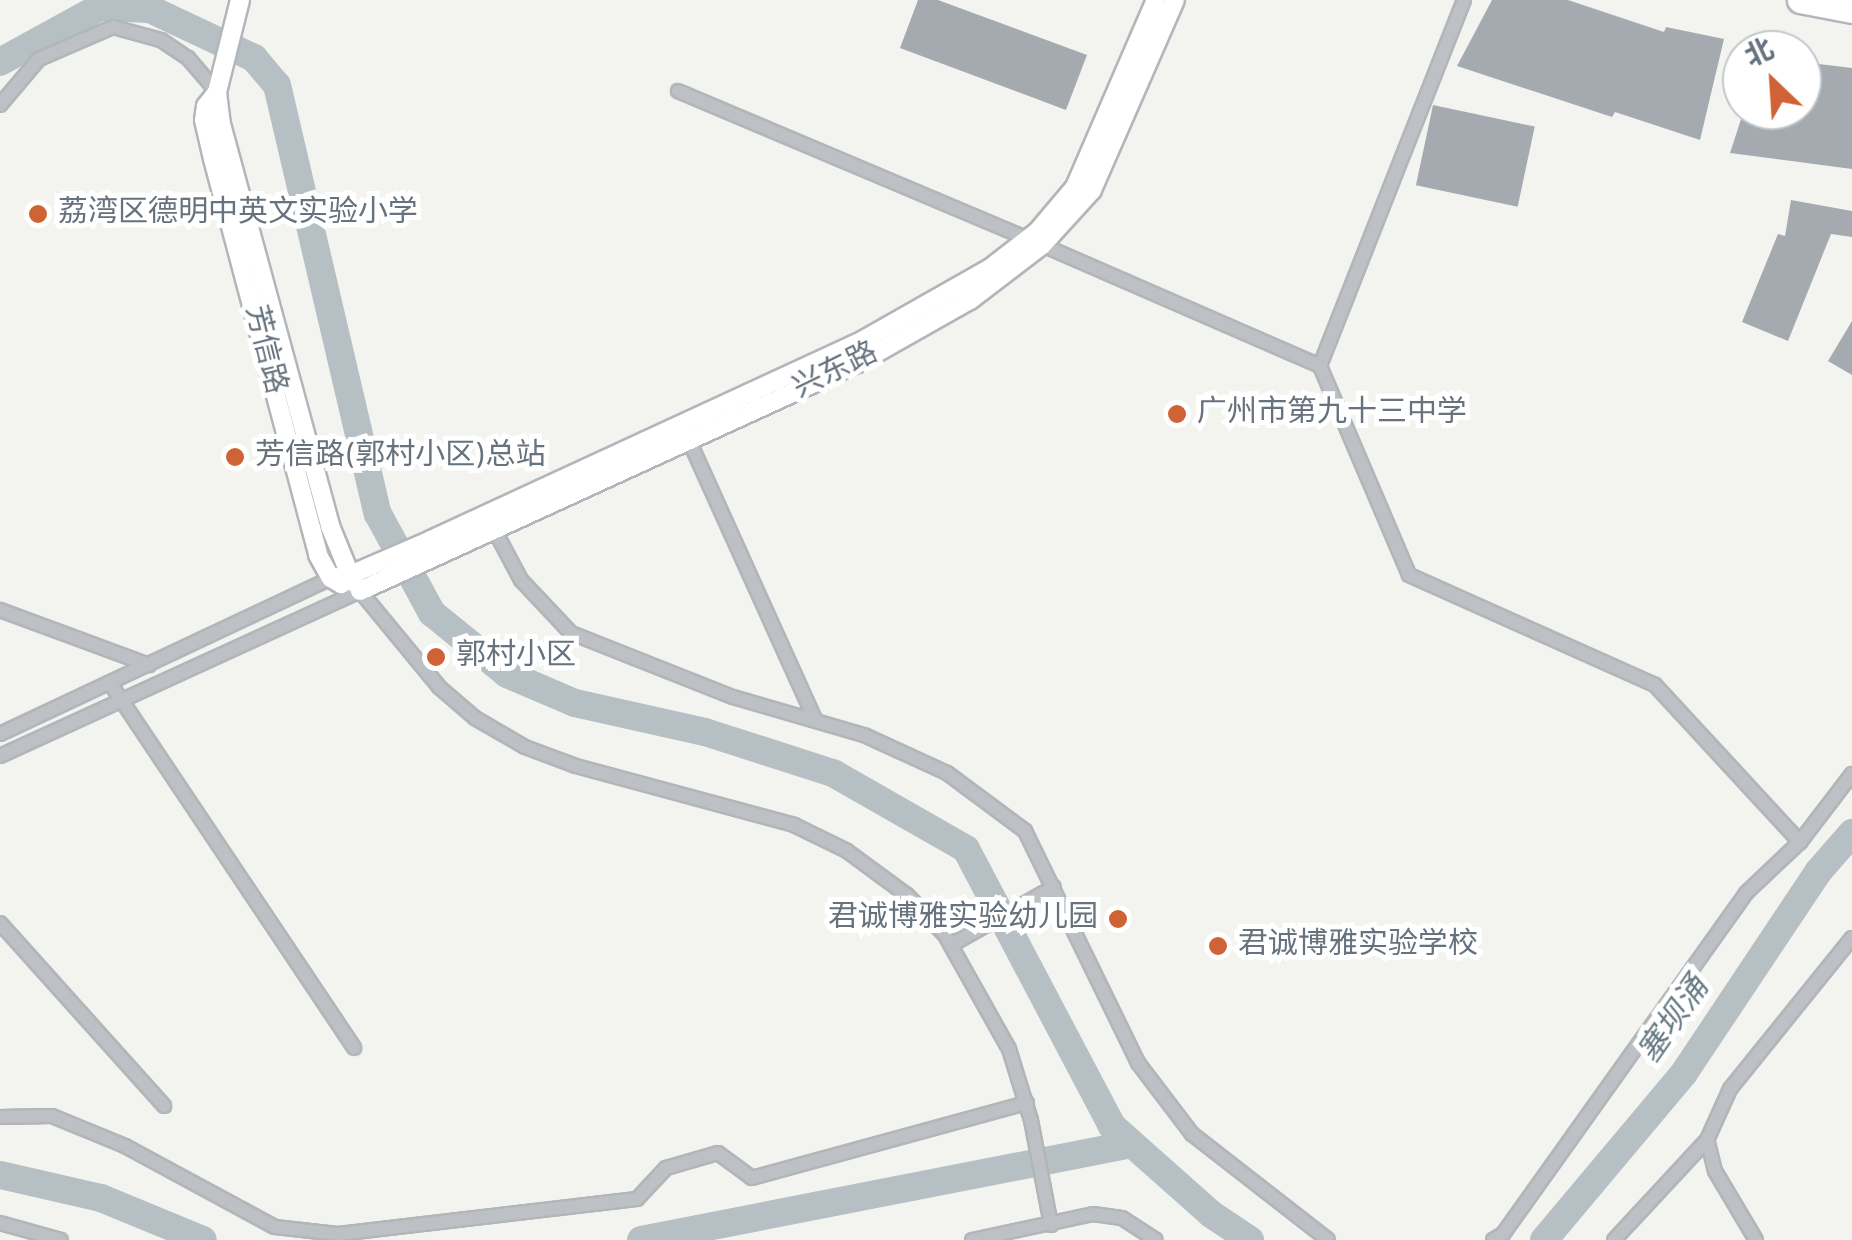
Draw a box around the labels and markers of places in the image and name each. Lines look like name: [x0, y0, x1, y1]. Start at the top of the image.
place label: 荔湾区德明中英文实验小学: [58, 196, 418, 232]
marker: 荔湾区德明中英文实验小学: [27, 203, 49, 225]
place label: 广州市第九十三中学: [1197, 396, 1467, 432]
marker: 广州市第九十三中学: [1166, 403, 1188, 425]
place label: 芳信路(郭村小区)总站: [255, 439, 546, 475]
marker: 芳信路(郭村小区)总站: [224, 446, 246, 468]
place label: 郭村小区: [456, 639, 576, 675]
marker: 郭村小区: [425, 646, 447, 668]
place label: 君诚博雅实验幼儿园: [828, 901, 1098, 937]
marker: 君诚博雅实验幼儿园: [1107, 908, 1129, 930]
place label: 君诚博雅实验学校: [1238, 928, 1478, 964]
marker: 君诚博雅实验学校: [1207, 935, 1229, 957]

